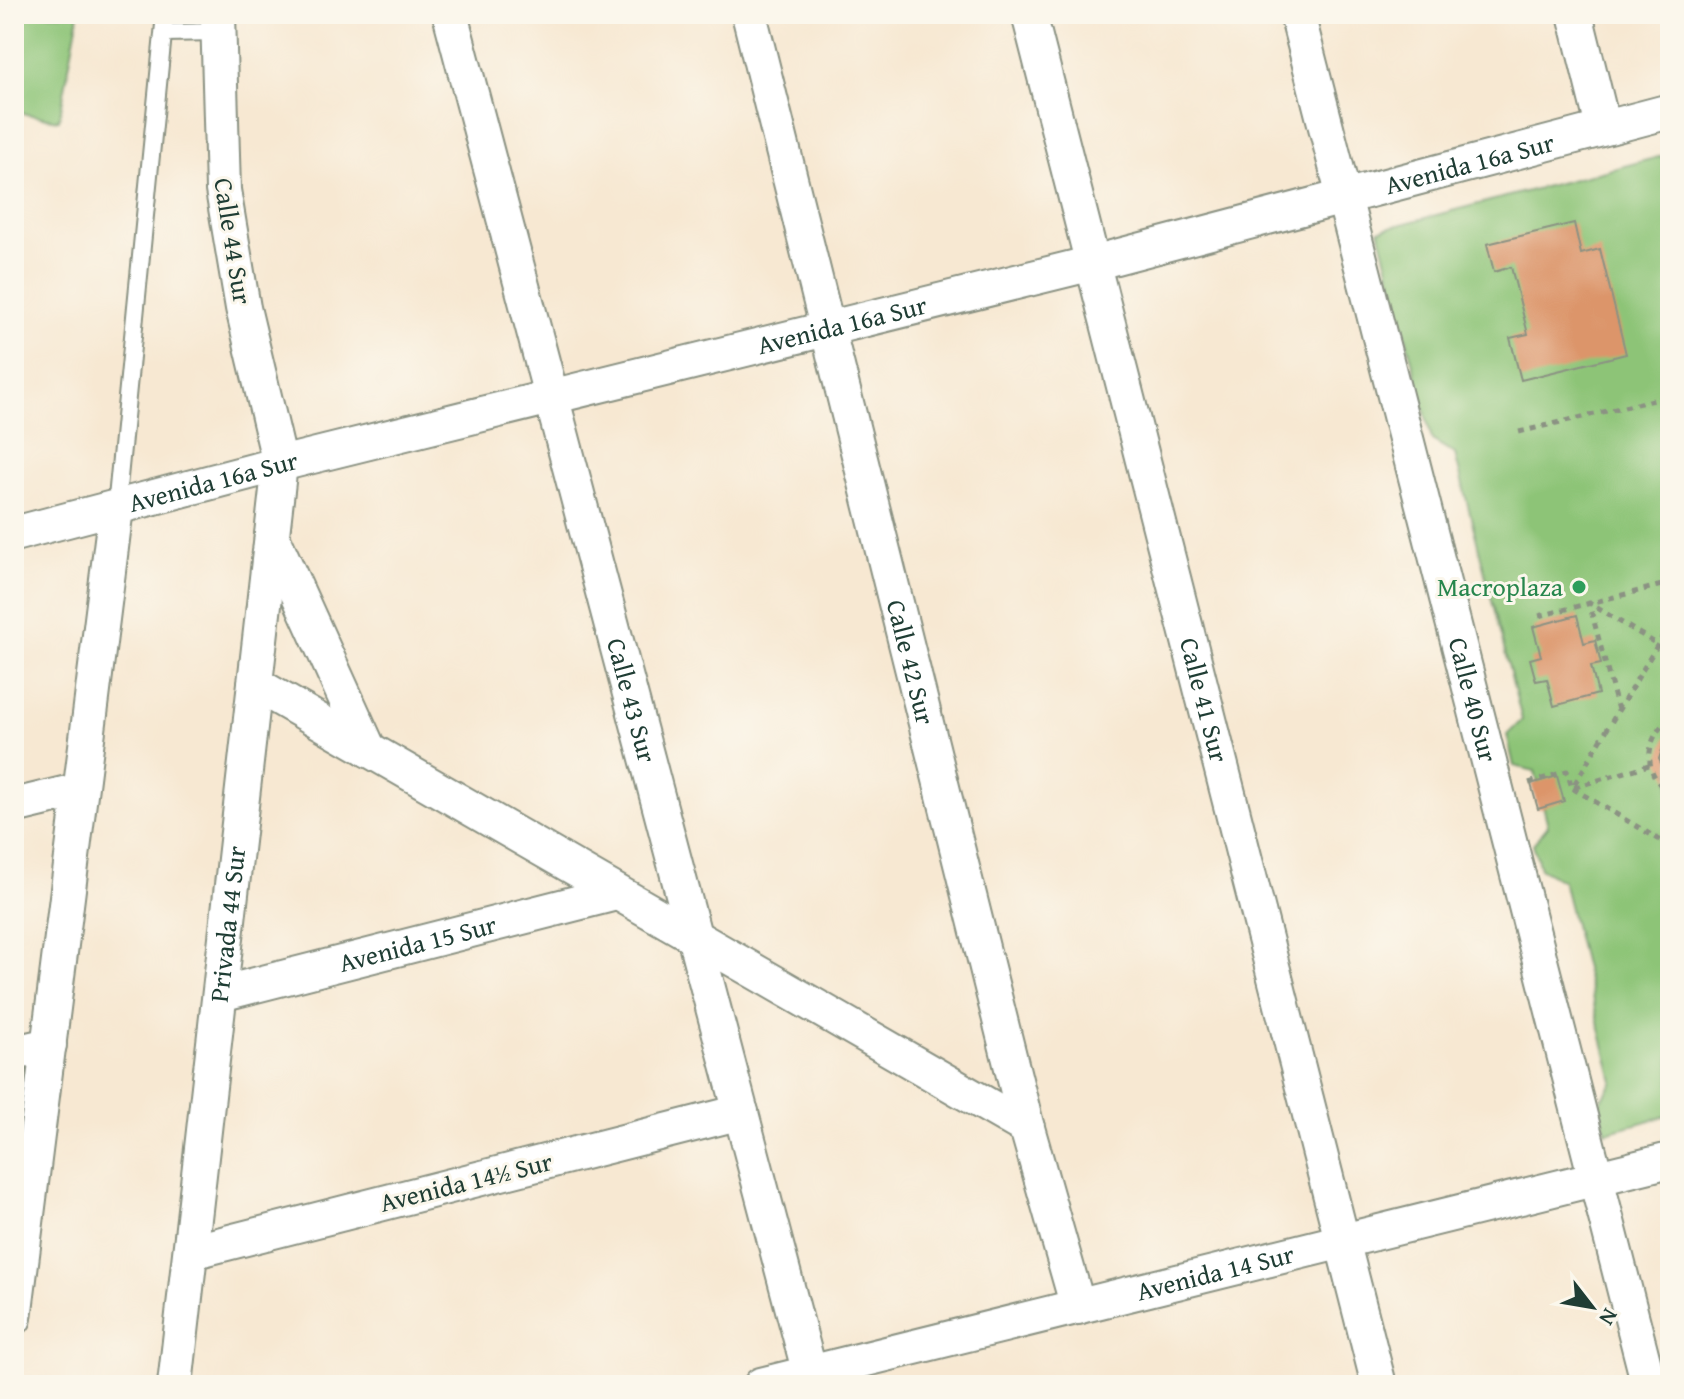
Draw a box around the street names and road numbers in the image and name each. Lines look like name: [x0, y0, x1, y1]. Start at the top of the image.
street label: Avenida 16a Sur: [1381, 122, 1559, 204]
street label: Calle 44 Sur: [204, 175, 263, 307]
street label: Avenida 16a Sur: [753, 285, 931, 364]
street label: Avenida 16a Sur: [124, 440, 302, 522]
street label: Calle 42 Sur: [877, 596, 946, 729]
street label: Calle 41 Sur: [1170, 633, 1239, 767]
street label: Calle 40 Sur: [1439, 633, 1508, 766]
street label: Calle 43 Sur: [597, 634, 667, 767]
street label: Privada 44 Sur: [199, 843, 255, 1004]
street label: Avenida 15 Sur: [335, 904, 501, 982]
street label: Avenida 14½ Sur: [375, 1141, 557, 1222]
street label: Avenida 14 Sur: [1132, 1234, 1298, 1310]

